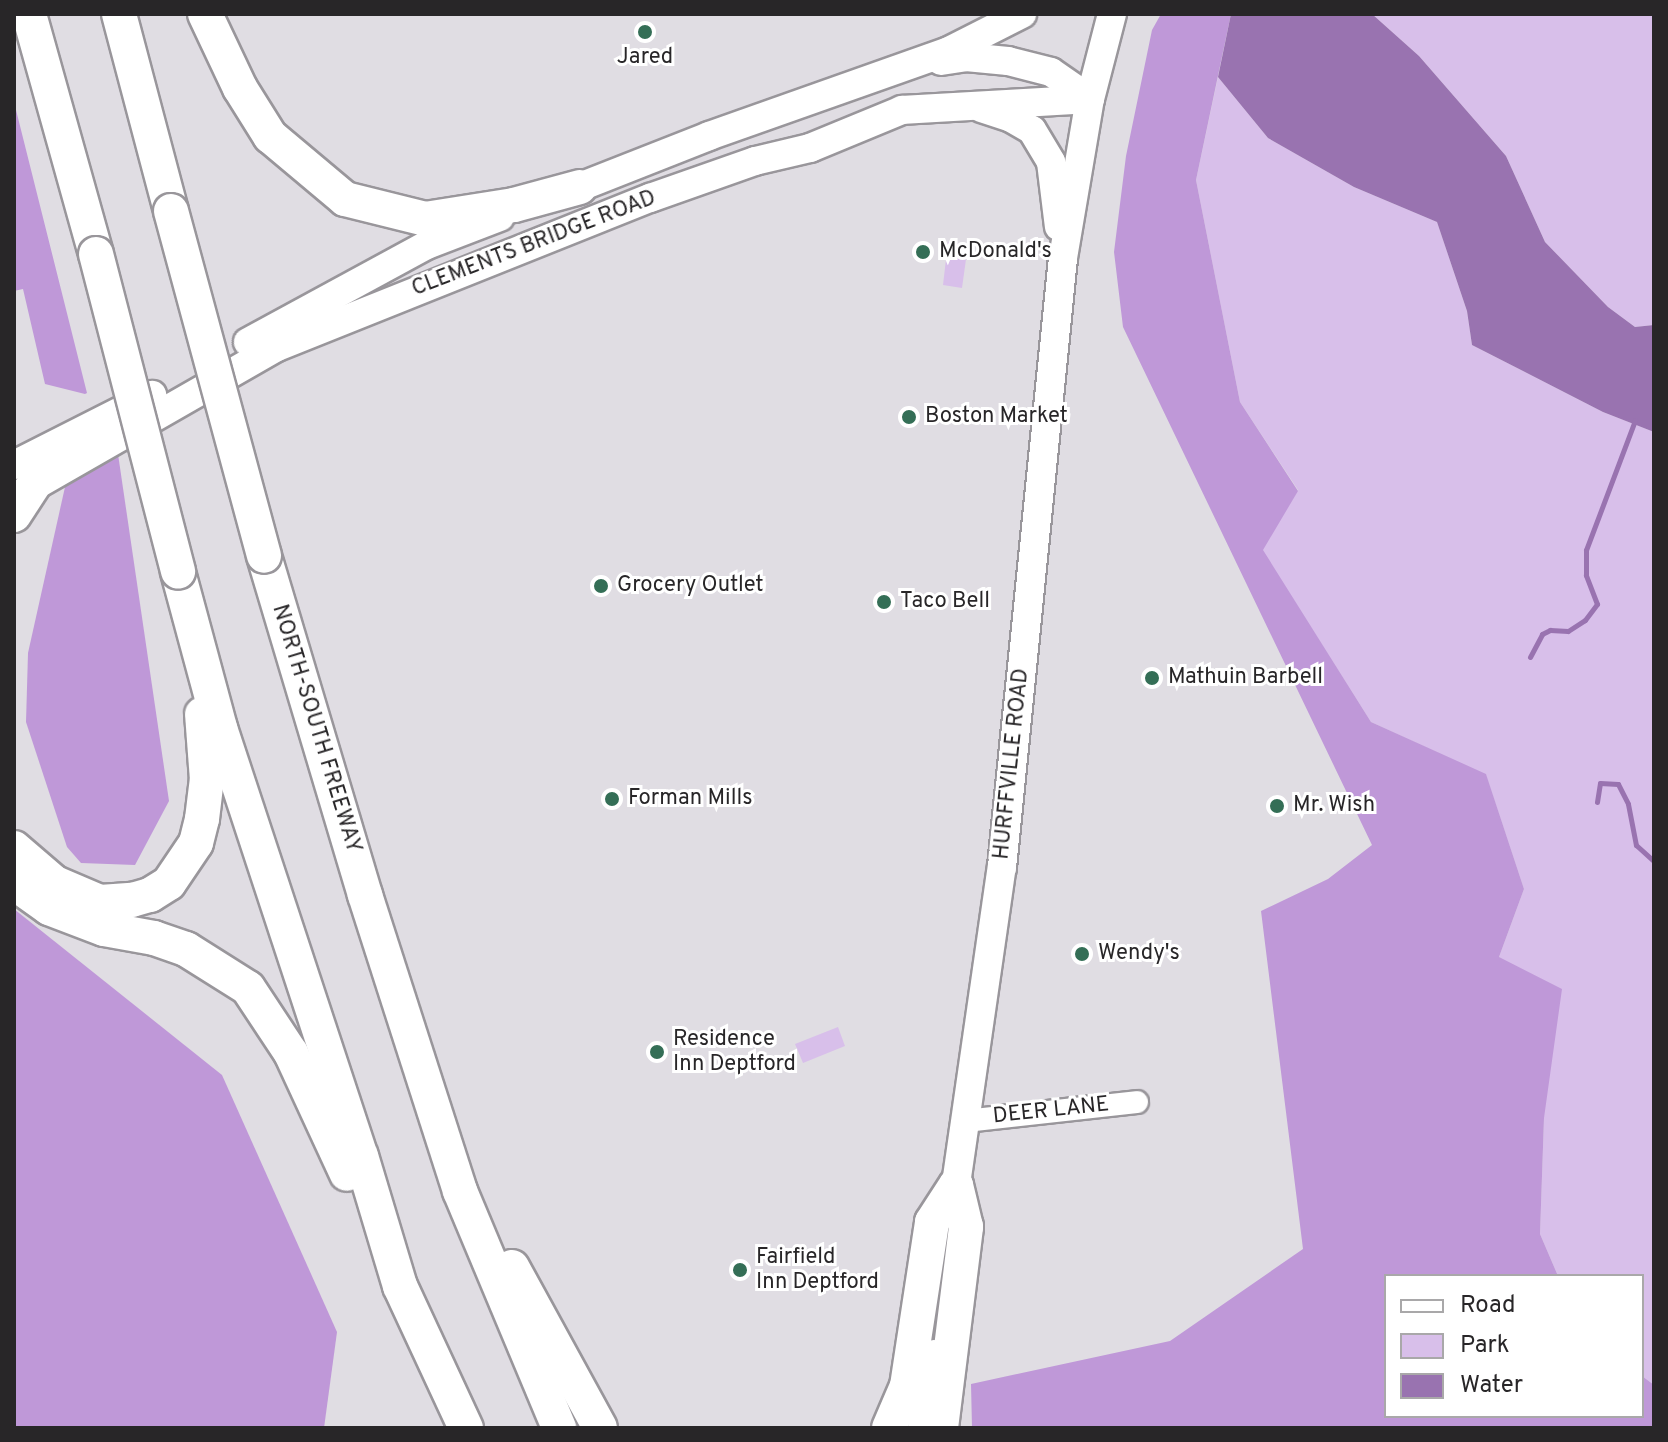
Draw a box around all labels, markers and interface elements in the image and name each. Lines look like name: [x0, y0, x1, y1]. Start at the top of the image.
marker: Jared: [636, 23, 654, 41]
place label: Jared: [617, 45, 673, 71]
street label: CLEMENTS BRIDGE ROAD: [408, 185, 660, 303]
place label: McDonald's: [939, 239, 1052, 265]
marker: McDonald's: [914, 243, 932, 261]
place label: Boston Market: [925, 404, 1068, 430]
marker: Boston Market: [900, 408, 918, 426]
place label: Grocery Outlet: [617, 573, 764, 599]
marker: Grocery Outlet: [592, 577, 610, 595]
place label: Taco Bell: [900, 589, 990, 615]
marker: Taco Bell: [875, 593, 893, 611]
street label: NORTH-SOUTH FREEWAY: [266, 602, 366, 856]
place label: Mathuin Barbell: [1168, 665, 1323, 691]
street label: HURFFVILLE ROAD: [989, 667, 1035, 861]
marker: Mathuin Barbell: [1143, 669, 1161, 687]
place label: Forman Mills: [628, 786, 752, 812]
marker: Forman Mills: [603, 790, 621, 808]
place label: Mr. Wish: [1293, 793, 1375, 819]
marker: Mr. Wish: [1268, 797, 1286, 815]
place label: Wendy's: [1098, 941, 1180, 967]
marker: Wendy's: [1073, 945, 1091, 963]
place label: Residence Inn Deptford: [673, 1026, 796, 1078]
marker: Residence Inn Deptford: [648, 1043, 666, 1061]
street label: DEER LANE: [992, 1092, 1110, 1130]
place label: Fairfield Inn Deptford: [756, 1244, 879, 1296]
marker: Fairfield Inn Deptford: [731, 1261, 749, 1279]
legend: [1384, 1274, 1644, 1418]
text: Road: [1460, 1291, 1516, 1321]
text: Park: [1460, 1331, 1510, 1361]
text: Water: [1460, 1371, 1523, 1401]

